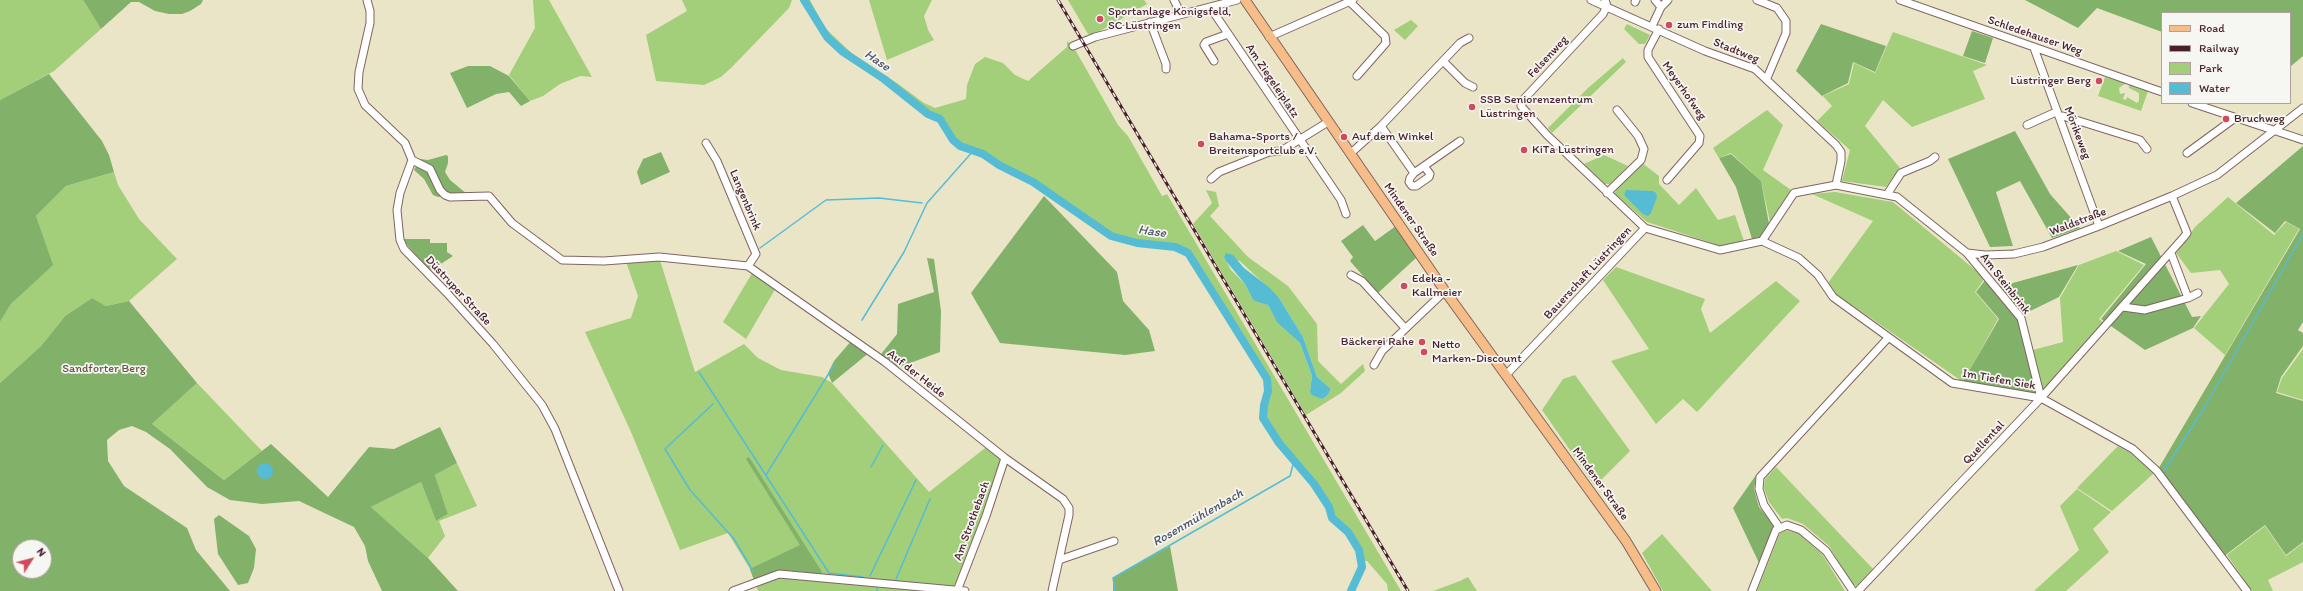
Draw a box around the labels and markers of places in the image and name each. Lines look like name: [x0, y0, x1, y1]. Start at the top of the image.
place label: Sportanlage Königsfeld, SC Lüstringen: [1108, 5, 1231, 33]
marker: Sportanlage Königsfeld, SC Lüstringen: [1095, 14, 1105, 24]
place label: zum Findling: [1677, 18, 1743, 32]
marker: zum Findling: [1664, 20, 1674, 30]
place label: Lüstringer Berg: [2010, 74, 2091, 88]
marker: Lüstringer Berg: [2094, 76, 2104, 86]
place label: SSB Seniorenzentrum Lüstringen: [1480, 93, 1593, 121]
marker: SSB Seniorenzentrum Lüstringen: [1467, 102, 1477, 112]
place label: Bruchweg: [2234, 112, 2285, 126]
marker: Bruchweg: [2221, 114, 2231, 124]
place label: Bahama-Sports / Breitensportclub e.V.: [1209, 130, 1317, 158]
place label: Auf dem Winkel: [1352, 130, 1433, 144]
marker: Auf dem Winkel: [1339, 132, 1349, 142]
marker: Bahama-Sports / Breitensportclub e.V.: [1196, 139, 1206, 149]
place label: KiTa Lüstringen: [1532, 143, 1614, 157]
marker: KiTa Lüstringen: [1519, 145, 1529, 155]
place label: Edeka - Kallmeier: [1412, 272, 1462, 300]
marker: Edeka - Kallmeier: [1399, 281, 1409, 291]
place label: Bäckerei Rahe: [1341, 335, 1414, 349]
marker: Bäckerei Rahe: [1417, 337, 1427, 347]
place label: Netto Marken-Discount: [1432, 338, 1522, 366]
marker: Netto Marken-Discount: [1419, 347, 1429, 357]

